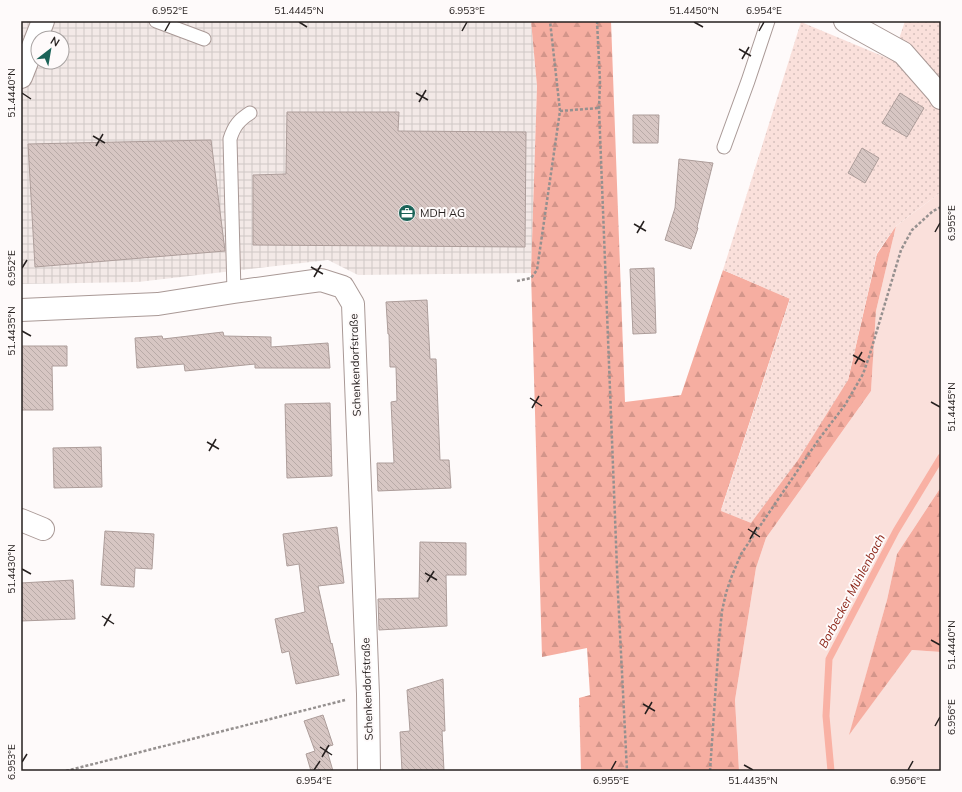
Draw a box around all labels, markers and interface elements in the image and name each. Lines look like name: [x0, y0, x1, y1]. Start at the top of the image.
text: 6.952°E: [152, 4, 188, 17]
text: 51.4445°N: [274, 4, 324, 17]
text: 6.953°E: [449, 4, 485, 17]
text: 51.4450°N: [669, 4, 719, 17]
text: 6.954°E: [746, 4, 782, 17]
north arrow: [30, 30, 70, 70]
text: N: [48, 33, 62, 50]
text: 51.4440°N: [5, 68, 18, 118]
office icon: MDH AG: [397, 203, 417, 223]
text: 6.955°E: [945, 205, 958, 241]
place label: MDH AG: [420, 206, 465, 220]
text: 6.952°E: [5, 250, 18, 286]
text: 51.4435°N: [5, 306, 18, 356]
street label: Schenkendorfstraße: [346, 313, 364, 417]
text: 51.4445°N: [945, 382, 958, 432]
water label: Borbecker Mühlenbach: [815, 531, 888, 650]
text: 51.4430°N: [5, 544, 18, 594]
text: 51.4440°N: [945, 620, 958, 670]
street label: Schenkendorfstraße: [358, 637, 376, 741]
text: 6.956°E: [945, 699, 958, 735]
text: 6.953°E: [5, 744, 18, 780]
text: 6.954°E: [296, 774, 332, 787]
text: 6.955°E: [593, 774, 629, 787]
text: 51.4435°N: [728, 774, 778, 787]
text: 6.956°E: [890, 774, 926, 787]

